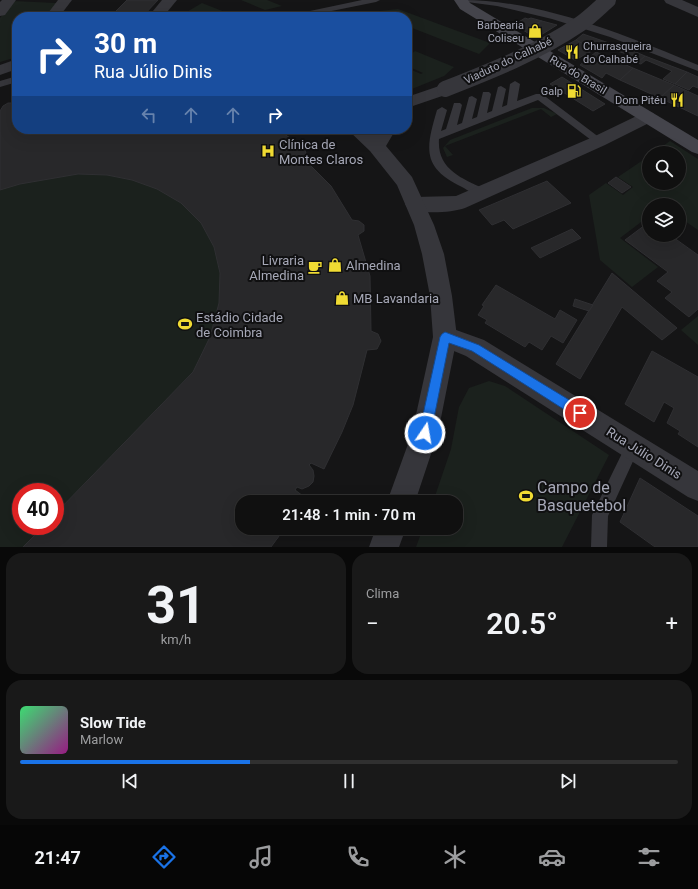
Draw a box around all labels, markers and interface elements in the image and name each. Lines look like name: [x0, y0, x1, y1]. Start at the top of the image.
place label: Barbearia Coliseu: [477, 19, 524, 45]
shop icon: Barbearia Coliseu: [527, 23, 543, 39]
text: 30 m: [94, 27, 157, 60]
icon: right: [28, 28, 80, 80]
street label: Viaduto do Calhabé: [462, 35, 554, 87]
place label: Churrasqueira do Calhabé: [583, 40, 652, 66]
restaurant icon: Churrasqueira do Calhabé: [564, 44, 580, 60]
street label: Rua do Brasil: [547, 53, 609, 97]
text: Rua Júlio Dinis: [94, 61, 212, 82]
fuel station icon: Galp: [566, 83, 582, 99]
place label: Galp: [541, 85, 563, 98]
restaurant icon: Dom Pitéu: [669, 92, 685, 108]
place label: Dom Pitéu: [615, 94, 666, 107]
icon: left: [138, 104, 160, 126]
icon: ahead: [180, 104, 202, 126]
icon: ahead: [222, 104, 244, 126]
icon: right: [264, 104, 286, 126]
place label: Clínica de Montes Claros: [279, 137, 363, 167]
hospital icon: Clínica de Montes Claros: [260, 143, 276, 159]
map controls: [642, 146, 686, 242]
button: search: [642, 146, 686, 190]
button: layers: [642, 198, 686, 242]
place label: Livraria Almedina: [249, 253, 304, 283]
shop icon: Almedina: [327, 257, 343, 273]
place label: Almedina: [346, 258, 401, 273]
cafe icon: Livraria Almedina: [307, 259, 323, 275]
shop icon: MB Lavandaria: [334, 290, 350, 306]
place label: MB Lavandaria: [353, 291, 439, 306]
place label: Estádio Cidade de Coimbra: [196, 310, 283, 340]
sports icon: Estádio Cidade de Coimbra: [177, 316, 193, 332]
pin: [563, 396, 597, 430]
icon: arrive: [569, 402, 591, 424]
position arrow: [404, 412, 446, 454]
street label: Rua Júlio Dinis: [604, 424, 684, 482]
place label: Campo de Basquetebol: [537, 478, 626, 515]
speed limit sign: 40: [12, 483, 64, 535]
sports icon: Campo de Basquetebol: [518, 488, 534, 504]
text: 21:48 · 1 min · 70 m: [282, 506, 416, 524]
text: 31: [146, 575, 206, 636]
text: Clima: [366, 586, 399, 601]
text: 20.5°: [486, 606, 558, 641]
text: −: [366, 611, 379, 636]
text: +: [666, 611, 678, 636]
text: km/h: [161, 632, 191, 647]
text: Slow Tide: [80, 714, 146, 732]
text: Marlow: [80, 732, 123, 747]
icon: previous: [119, 770, 141, 792]
icon: pause: [338, 770, 360, 792]
icon: next: [557, 770, 579, 792]
icon: directions: [150, 843, 178, 871]
icon: music: [247, 843, 275, 871]
icon: phone: [344, 843, 372, 871]
icon: climate: [441, 843, 469, 871]
icon: car: [538, 843, 566, 871]
icon: filters: [635, 843, 663, 871]
text: 21:47: [35, 847, 81, 868]

